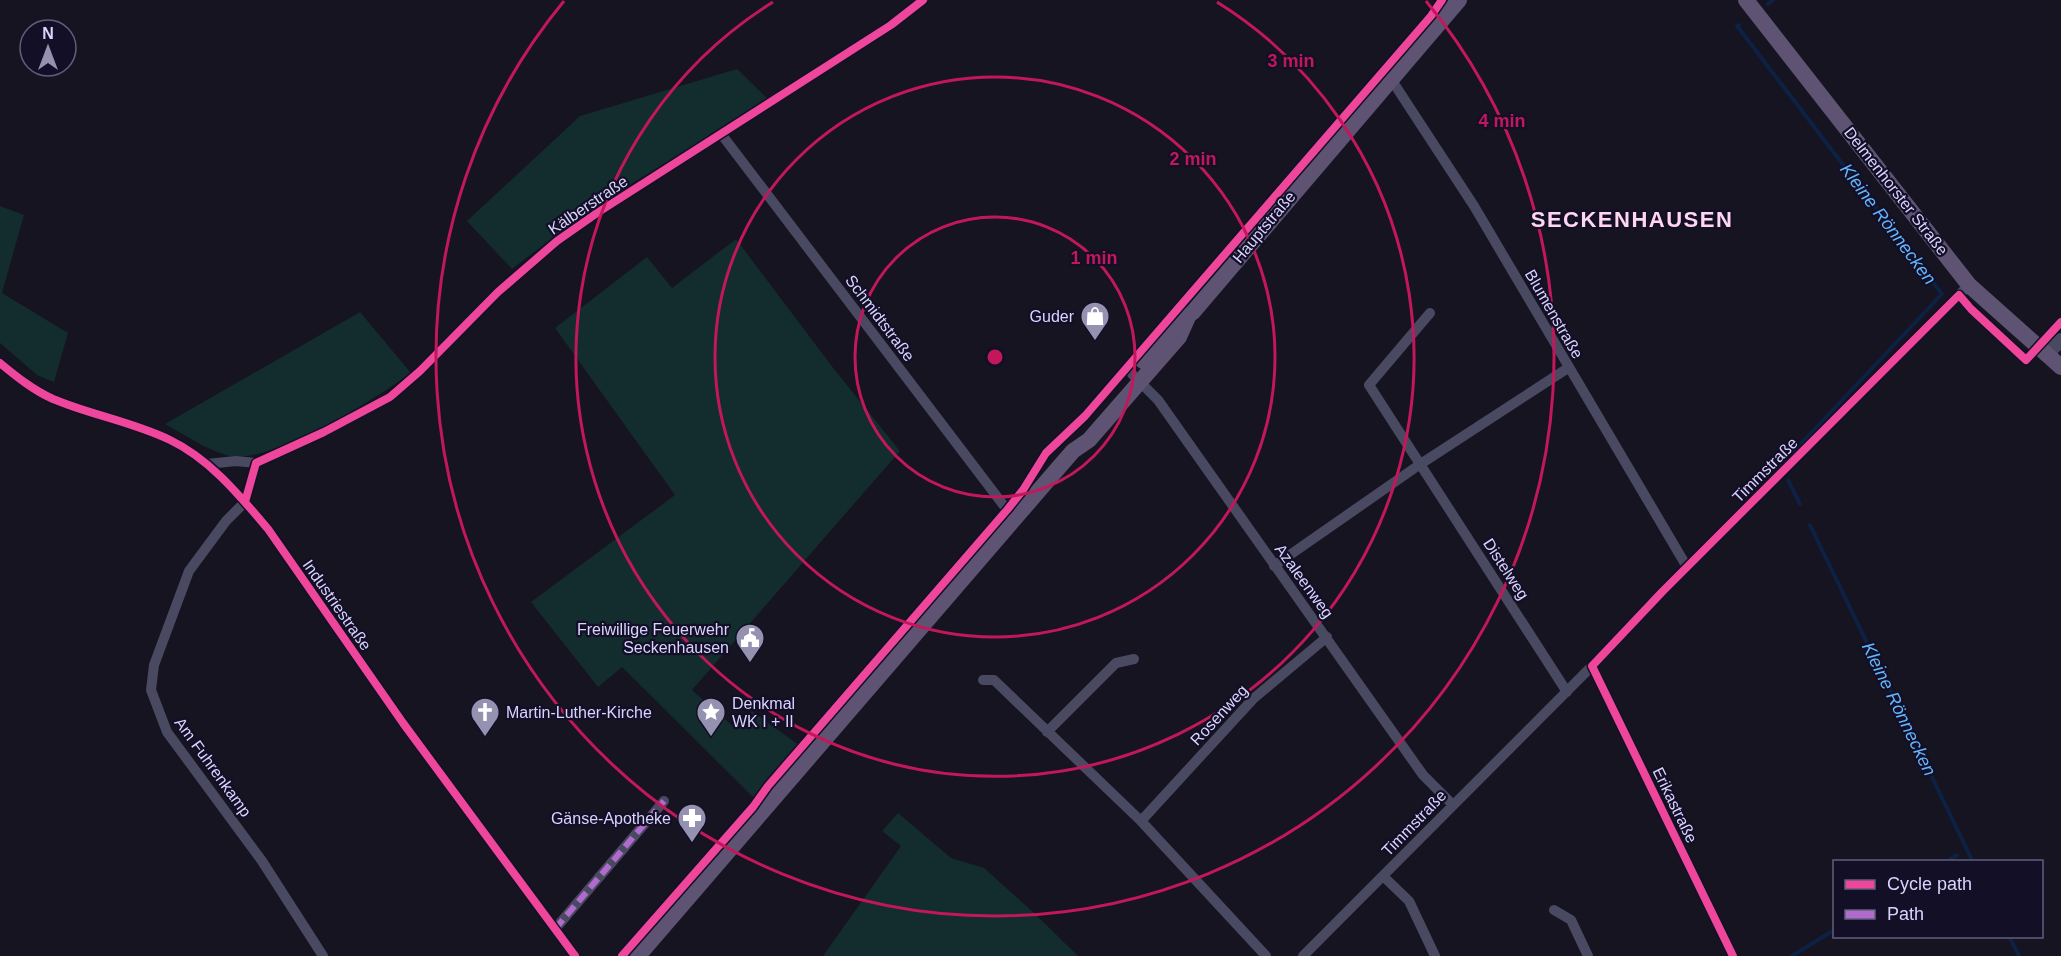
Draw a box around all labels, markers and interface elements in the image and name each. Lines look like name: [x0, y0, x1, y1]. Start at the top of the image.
north arrow: [18, 18, 78, 78]
text: N: [42, 25, 54, 42]
text: 3 min: [1267, 51, 1315, 71]
text: 4 min: [1478, 111, 1526, 131]
street label: Delmenhorster Straße: [1841, 124, 1951, 258]
text: 2 min: [1169, 149, 1217, 169]
water label: Kleine Rönnecken: [1836, 160, 1940, 288]
street label: Kälberstraße: [545, 172, 631, 238]
street label: Hauptstraße: [1229, 188, 1299, 266]
district label: SECKENHAUSEN: [1531, 207, 1733, 232]
text: 1 min: [1070, 248, 1118, 268]
street label: Blumenstraße: [1522, 267, 1586, 361]
street label: Schmidtstraße: [842, 272, 918, 364]
shop icon: Guder: [1079, 300, 1111, 342]
place label: Guder: [1030, 308, 1075, 325]
centre of rings: [985, 347, 1005, 367]
street label: Timmstraße: [1729, 434, 1801, 506]
street label: Distelweg: [1480, 535, 1532, 603]
street label: Azaleenweg: [1272, 541, 1336, 621]
street label: Industriestraße: [299, 556, 375, 654]
place label: Freiwillige Feuerwehr Seckenhausen: [577, 621, 730, 656]
public building icon: Freiwillige Feuerwehr Seckenhausen: [734, 622, 766, 664]
water label: Kleine Rönnecken: [1858, 639, 1940, 779]
street label: Rosenweg: [1187, 682, 1251, 748]
place label: Denkmal WK I + II: [732, 695, 795, 730]
church icon: Martin-Luther-Kirche: [469, 696, 501, 738]
place icon: Denkmal WK I + II: [695, 696, 727, 738]
place label: Martin-Luther-Kirche: [506, 704, 652, 721]
street label: Am Fuhrenkamp: [171, 714, 255, 820]
street label: Erikastraße: [1649, 765, 1701, 846]
street label: Timmstraße: [1378, 787, 1450, 859]
pharmacy icon: Gänse-Apotheke: [676, 802, 708, 844]
place label: Gänse-Apotheke: [551, 810, 671, 827]
legend: [1833, 860, 2043, 938]
text: Cycle path: [1887, 874, 1972, 894]
text: Path: [1887, 904, 1924, 924]

